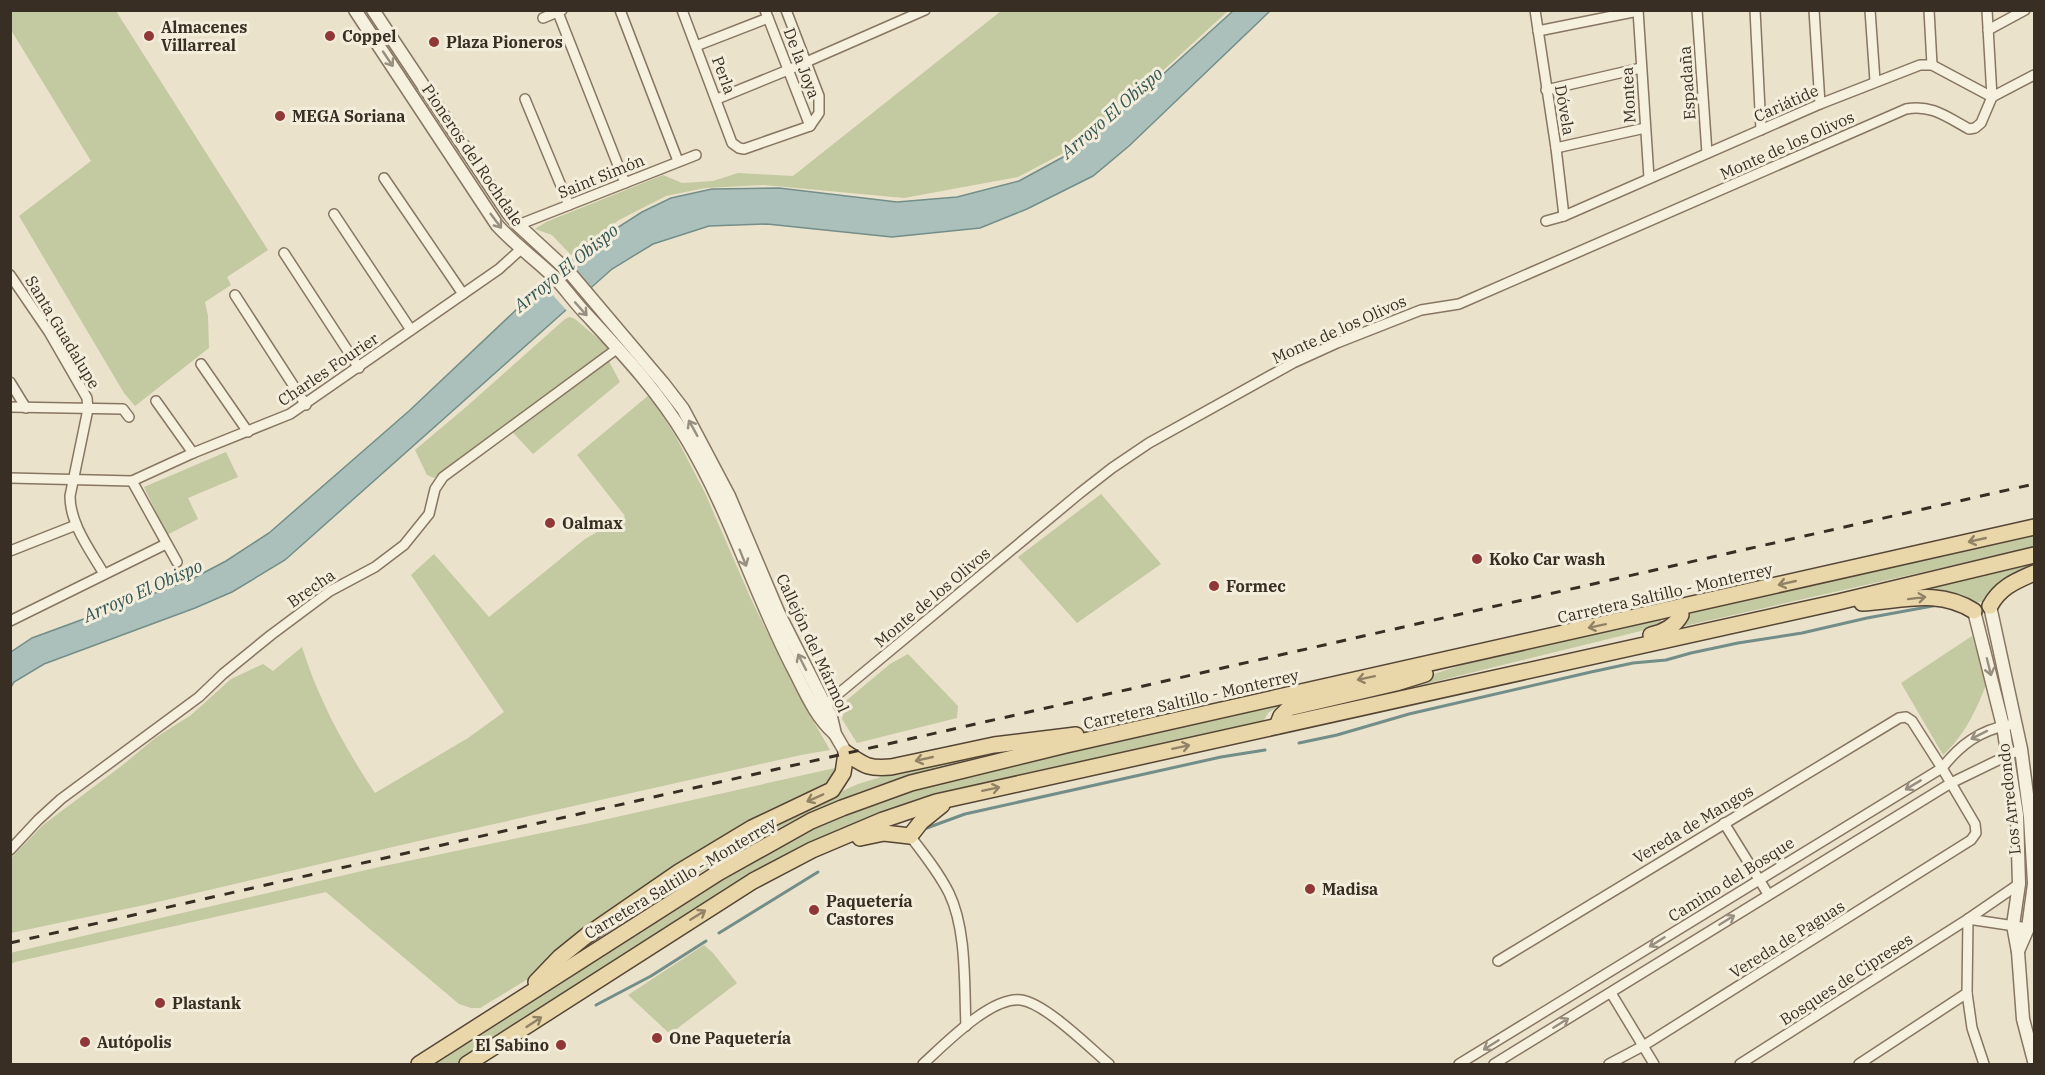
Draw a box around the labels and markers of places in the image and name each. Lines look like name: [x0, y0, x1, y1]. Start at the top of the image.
place label: Almacenes Villarreal: [161, 17, 247, 55]
place label: Coppel: [342, 26, 396, 46]
marker: Almacenes Villarreal: [142, 29, 156, 43]
marker: Coppel: [323, 29, 337, 43]
place label: Plaza Pioneros: [446, 32, 563, 52]
marker: Plaza Pioneros: [427, 35, 441, 49]
place label: MEGA Soriana: [292, 106, 406, 126]
marker: MEGA Soriana: [273, 109, 287, 123]
place label: Oalmax: [562, 513, 623, 533]
marker: Oalmax: [543, 516, 557, 530]
place label: Koko Car wash: [1489, 549, 1605, 569]
marker: Koko Car wash: [1470, 552, 1484, 566]
place label: Formec: [1226, 576, 1286, 596]
marker: Formec: [1207, 579, 1221, 593]
place label: Madisa: [1322, 879, 1378, 899]
marker: Madisa: [1303, 882, 1317, 896]
place label: Paquetería Castores: [826, 891, 913, 929]
marker: Paquetería Castores: [807, 903, 821, 917]
place label: Plastank: [172, 993, 241, 1013]
marker: Plastank: [153, 996, 167, 1010]
place label: One Paquetería: [669, 1028, 791, 1048]
marker: One Paquetería: [650, 1031, 664, 1045]
place label: Autópolis: [97, 1032, 172, 1052]
marker: Autópolis: [78, 1035, 92, 1049]
place label: El Sabino: [475, 1035, 549, 1055]
marker: El Sabino: [554, 1038, 568, 1052]

